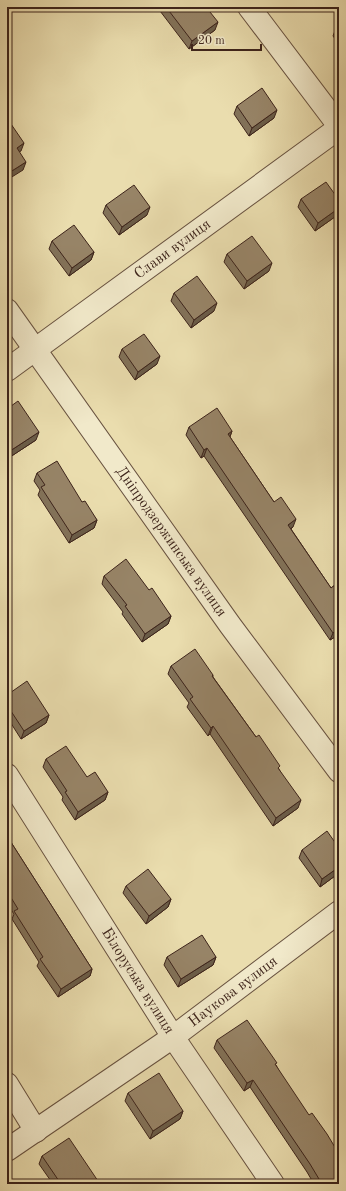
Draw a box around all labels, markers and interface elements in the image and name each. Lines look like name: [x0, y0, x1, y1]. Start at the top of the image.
scale bar: [192, 26, 261, 52]
text: 20 m: [198, 35, 225, 47]
street label: Слави вулиця: [132, 216, 214, 282]
street label: Дніпродзержинська вулиця: [113, 464, 229, 620]
street label: Білоруська вулиця: [99, 925, 177, 1037]
street label: Наукова вулиця: [186, 953, 280, 1030]

